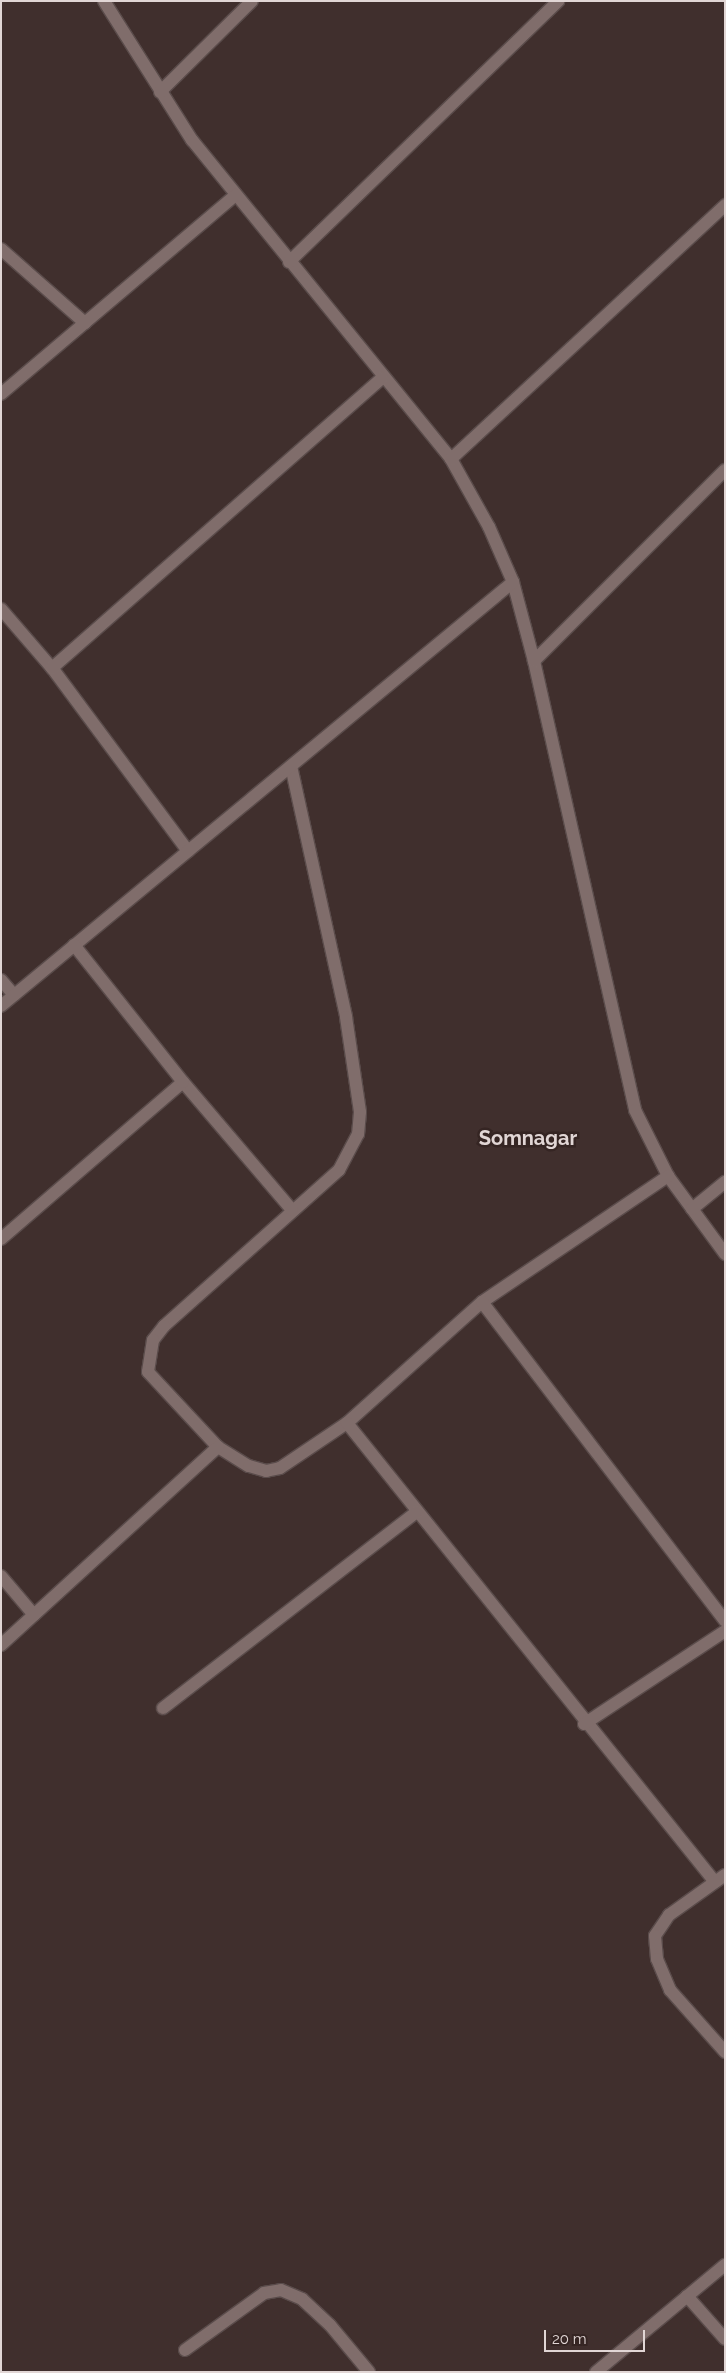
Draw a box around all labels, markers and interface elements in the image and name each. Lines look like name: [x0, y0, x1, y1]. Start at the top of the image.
district label: Somnagar: [479, 1126, 577, 1150]
scale bar: [546, 2320, 647, 2352]
text: 20 m: [552, 2330, 587, 2348]

